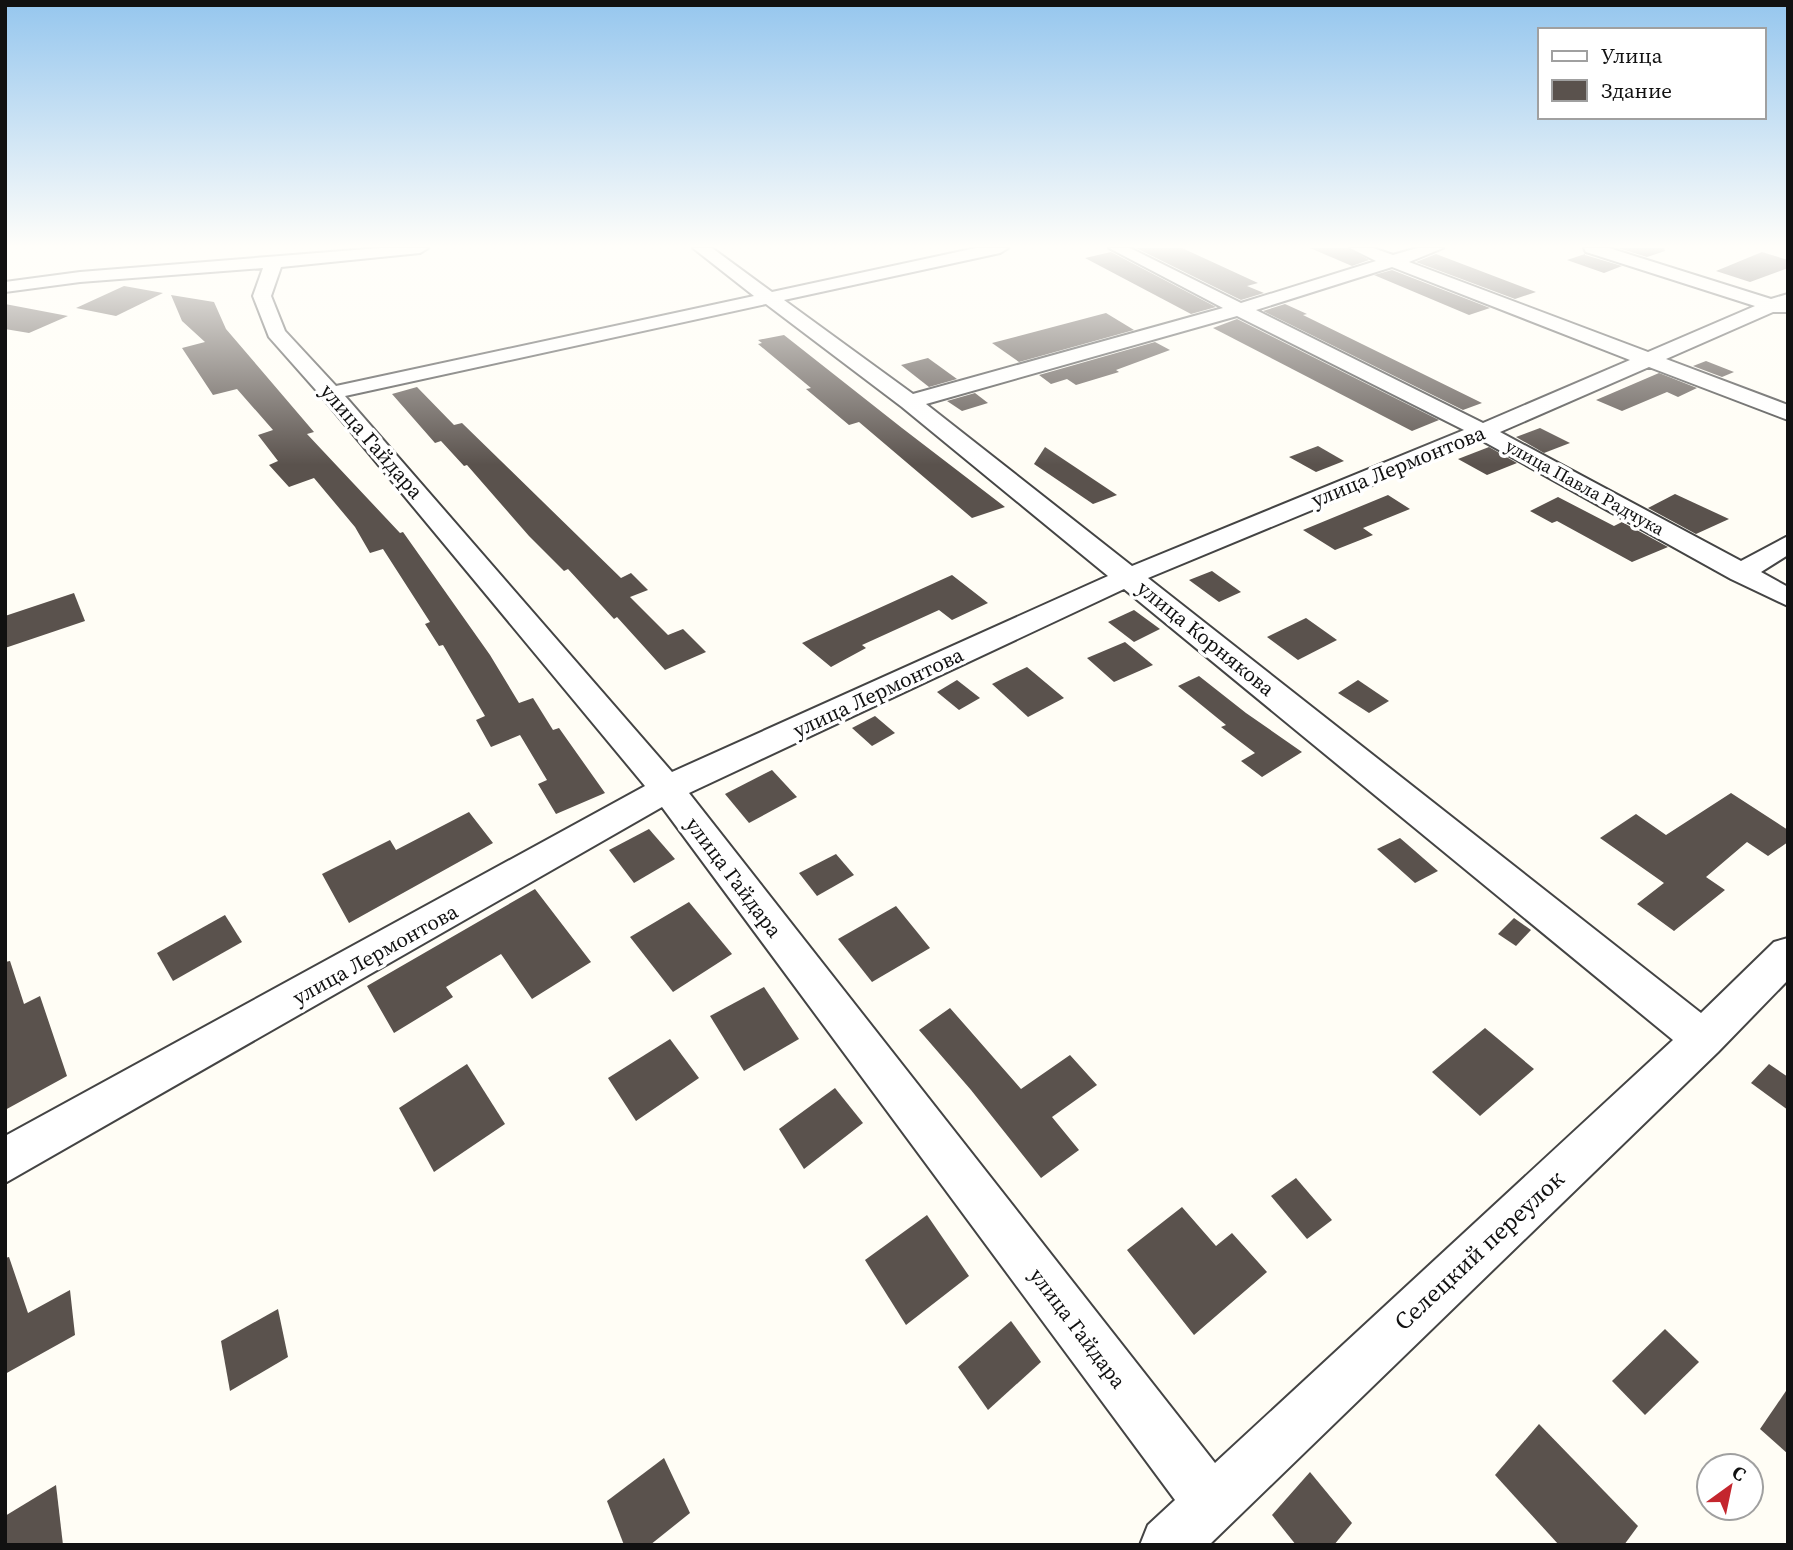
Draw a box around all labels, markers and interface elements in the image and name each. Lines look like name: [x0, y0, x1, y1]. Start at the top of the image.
legend: [1538, 28, 1765, 119]
text: Улица: [1601, 41, 1663, 70]
text: Здание: [1601, 76, 1672, 105]
street label: улица Гайдара: [314, 377, 430, 505]
street label: улица Лермонтова: [1307, 418, 1489, 514]
street label: улица Павла Радчука: [1501, 433, 1670, 542]
street label: улица Корнякова: [1131, 573, 1281, 703]
street label: улица Лермонтова: [788, 640, 968, 744]
street label: улица Гайдара: [679, 811, 789, 943]
street label: улица Лермонтова: [287, 896, 463, 1012]
street label: Селецкий переулок: [1387, 1162, 1571, 1338]
street label: улица Гайдара: [1023, 1262, 1133, 1394]
north arrow: [1695, 1452, 1765, 1522]
text: С: [1727, 1459, 1751, 1487]

